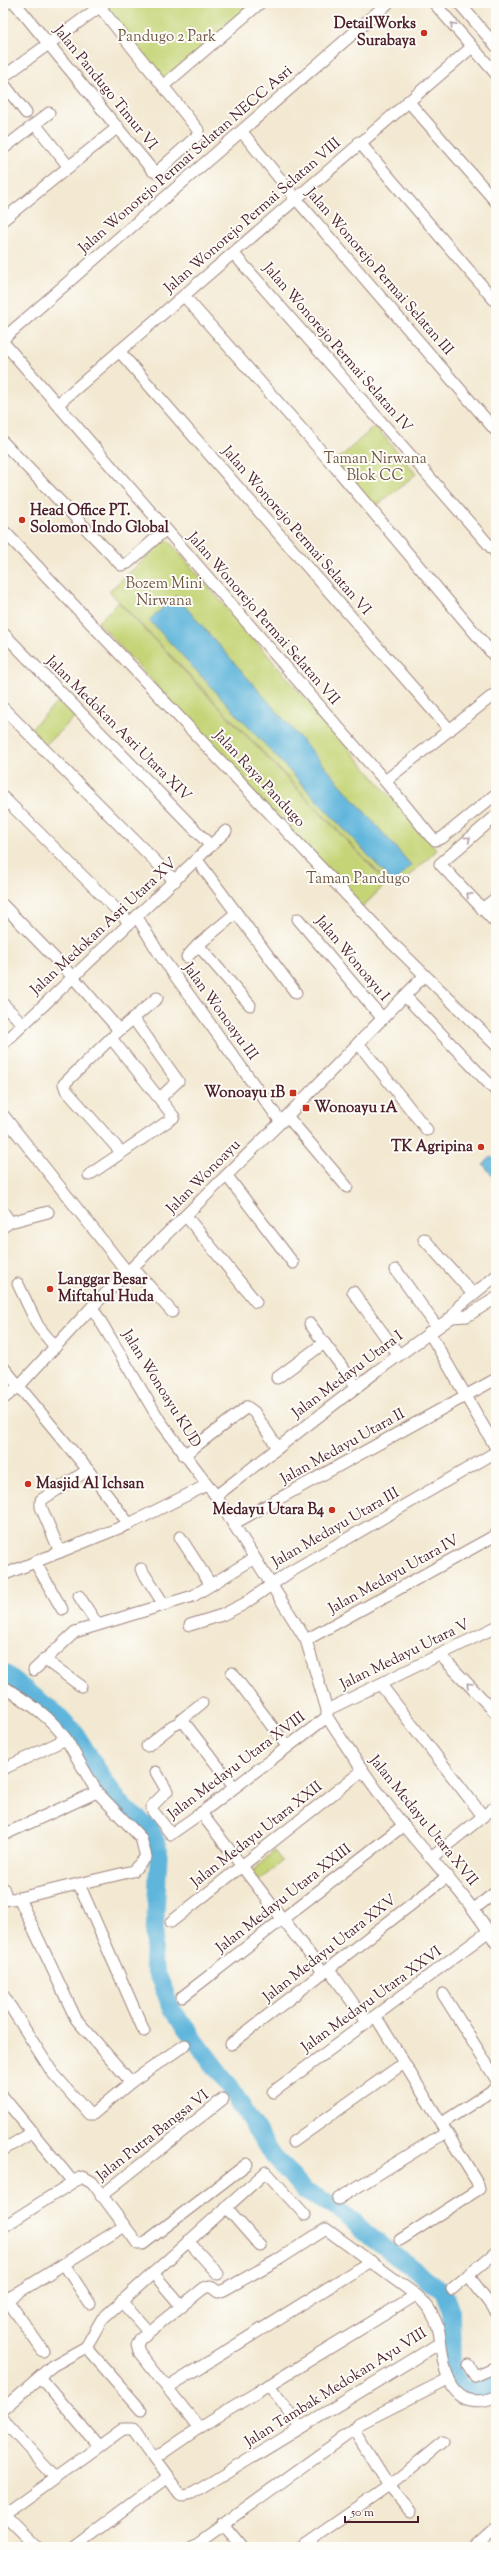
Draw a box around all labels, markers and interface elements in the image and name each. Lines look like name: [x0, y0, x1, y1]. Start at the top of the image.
place label: DetailWorks Surabaya: [334, 14, 416, 52]
street label: Jalan Pandugo Timur VI: [48, 20, 162, 155]
one-way arrow: [450, 22, 457, 30]
park label: Pandugo 2 Park: [118, 27, 216, 48]
marker: DetailWorks Surabaya: [419, 28, 429, 38]
street label: Jalan Wonorejo Permai Selatan NECC Asri: [74, 61, 298, 260]
street label: Jalan Wonorejo Permai Selatan VIII: [159, 133, 346, 299]
street label: Jalan Wonorejo Permai Selatan III: [300, 183, 458, 360]
street label: Jalan Wonorejo Permai Selatan IV: [257, 258, 416, 437]
street label: Jalan Wonorejo Permai Selatan VI: [216, 441, 375, 620]
park label: Taman Nirwana Blok CC: [323, 449, 427, 487]
place label: Head Office PT. Solomon Indo Global: [30, 501, 170, 539]
marker: Head Office PT. Solomon Indo Global: [17, 515, 27, 525]
street label: Jalan Wonorejo Permai Selatan VII: [181, 527, 344, 710]
park label: Bozem Mini Nirwana: [125, 574, 203, 612]
street label: Jalan Medokan Asri Utara XIV: [40, 651, 195, 806]
street label: Jalan Raya Pandugo: [208, 725, 310, 832]
one-way arrow: [464, 836, 471, 843]
street label: Jalan Medokan Asri Utara XV: [26, 854, 182, 1001]
park label: Taman Pandugo: [306, 869, 410, 890]
one-way arrow: [466, 892, 474, 900]
street label: Jalan Wonoayu I: [309, 911, 394, 1006]
street label: Jalan Wonoayu III: [177, 958, 262, 1065]
place label: Wonoayu 1B: [204, 1083, 286, 1104]
marker: Wonoayu 1B: [288, 1088, 298, 1098]
place label: Wonoayu 1A: [314, 1098, 398, 1119]
marker: Wonoayu 1A: [301, 1103, 311, 1113]
street label: Jalan Wonoayu: [161, 1135, 246, 1220]
place label: TK Agripina: [391, 1137, 473, 1158]
marker: TK Agripina: [476, 1142, 486, 1152]
place label: Langgar Besar Miftahul Huda: [58, 1270, 154, 1308]
marker: Langgar Besar Miftahul Huda: [45, 1284, 55, 1294]
street label: Jalan Wonoayu KUD: [116, 1325, 206, 1452]
street label: Jalan Medayu Utara I: [287, 1326, 408, 1424]
street label: Jalan Medayu Utara II: [276, 1404, 409, 1490]
place label: Masjid Al Ichsan: [36, 1474, 144, 1495]
marker: Masjid Al Ichsan: [23, 1479, 33, 1489]
street label: Jalan Medayu Utara III: [268, 1483, 404, 1574]
place label: Medayu Utara B4: [213, 1500, 324, 1521]
marker: Medayu Utara B4: [327, 1505, 337, 1515]
street label: Jalan Medayu Utara IV: [324, 1530, 463, 1620]
street label: Jalan Medayu Utara V: [336, 1615, 473, 1696]
one-way arrow: [466, 1682, 474, 1690]
street label: Jalan Medayu Utara XVIII: [163, 1707, 310, 1825]
street label: Jalan Medayu Utara XVII: [363, 1750, 482, 1891]
street label: Jalan Medayu Utara XXII: [186, 1777, 327, 1894]
street label: Jalan Medayu Utara XXIII: [211, 1839, 356, 1959]
street label: Jalan Medayu Utara XXV: [258, 1890, 401, 2008]
street label: Jalan Medayu Utara XXVI: [297, 1942, 447, 2059]
street label: Jalan Putra Bangsa VI: [92, 2085, 214, 2187]
street label: Jalan Tambak Medokan Ayu VIII: [240, 2323, 431, 2453]
scale bar: [345, 2498, 418, 2524]
text: 50 m: [350, 2504, 374, 2522]

